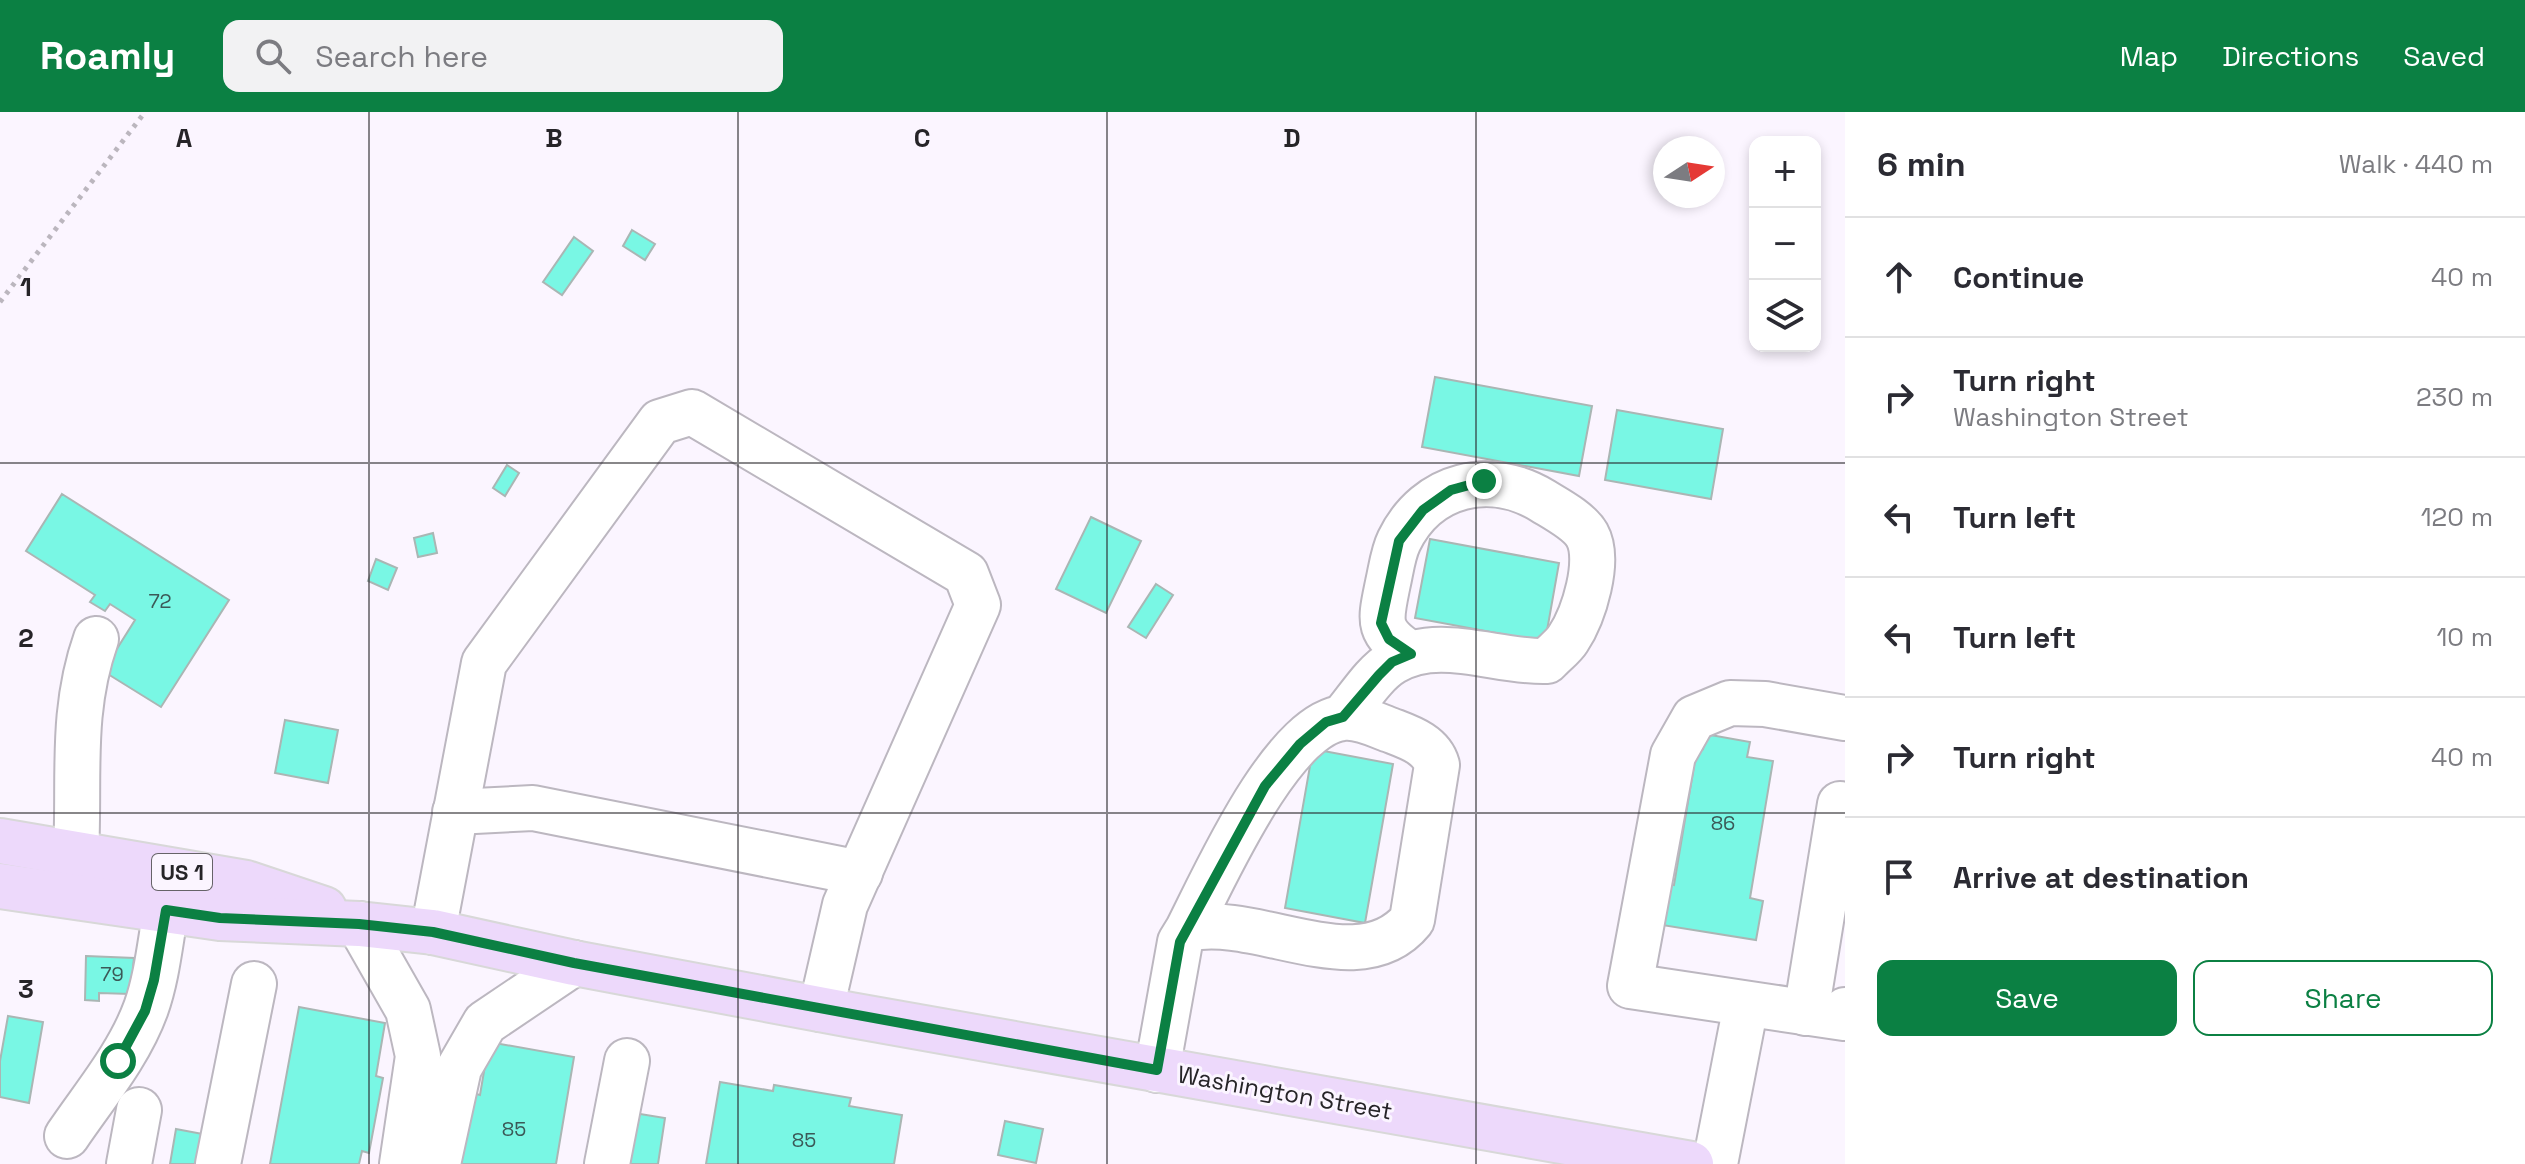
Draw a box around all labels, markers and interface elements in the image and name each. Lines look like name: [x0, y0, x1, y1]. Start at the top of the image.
search box: [223, 20, 783, 92]
text: Roamly: [40, 32, 175, 80]
icon: search: [251, 34, 295, 78]
text: Search here: [315, 37, 488, 76]
text: Map: [2120, 38, 2178, 74]
text: Directions: [2222, 38, 2359, 74]
text: Saved: [2403, 38, 2485, 74]
text: A: [176, 121, 193, 155]
text: B: [545, 121, 563, 155]
text: C: [914, 121, 930, 155]
text: D: [1283, 121, 1301, 155]
north arrow: [1653, 136, 1725, 208]
map controls: [1749, 136, 1821, 352]
button: +: [1749, 136, 1821, 208]
text: 6 min: [1877, 143, 1966, 186]
text: Walk · 440 m: [2339, 147, 2493, 181]
button: −: [1749, 208, 1821, 280]
icon: ahead: [1877, 255, 1921, 299]
text: Continue: [1953, 258, 2084, 297]
text: 40 m: [2431, 260, 2493, 294]
text: 1: [20, 270, 32, 304]
button: layers: [1749, 280, 1821, 352]
text: Turn right: [1953, 361, 2096, 400]
icon: right: [1877, 375, 1921, 419]
text: 230 m: [2416, 380, 2493, 414]
text: Washington Street: [1953, 400, 2189, 434]
route end: [1466, 463, 1502, 499]
icon: left: [1877, 495, 1921, 539]
text: Turn left: [1953, 498, 2076, 537]
text: 120 m: [2421, 500, 2493, 534]
house number: 72: [148, 588, 172, 614]
icon: left: [1877, 615, 1921, 659]
text: Turn left: [1953, 618, 2076, 657]
text: 10 m: [2436, 620, 2493, 654]
text: 2: [18, 621, 34, 655]
icon: right: [1877, 735, 1921, 779]
text: Turn right: [1953, 738, 2096, 777]
text: 40 m: [2431, 740, 2493, 774]
house number: 86: [1711, 810, 1735, 836]
road number: US 1: [152, 854, 212, 890]
icon: arrive: [1877, 855, 1921, 899]
text: Arrive at destination: [1953, 858, 2249, 897]
button: Save: [1877, 960, 2177, 1036]
button: Share: [2193, 960, 2493, 1036]
house number: 79: [100, 961, 124, 987]
text: 3: [18, 972, 34, 1006]
route start: [100, 1043, 136, 1079]
street label: Washington Street: [1175, 1058, 1395, 1127]
house number: 85: [502, 1116, 526, 1142]
house number: 85: [792, 1127, 816, 1153]

